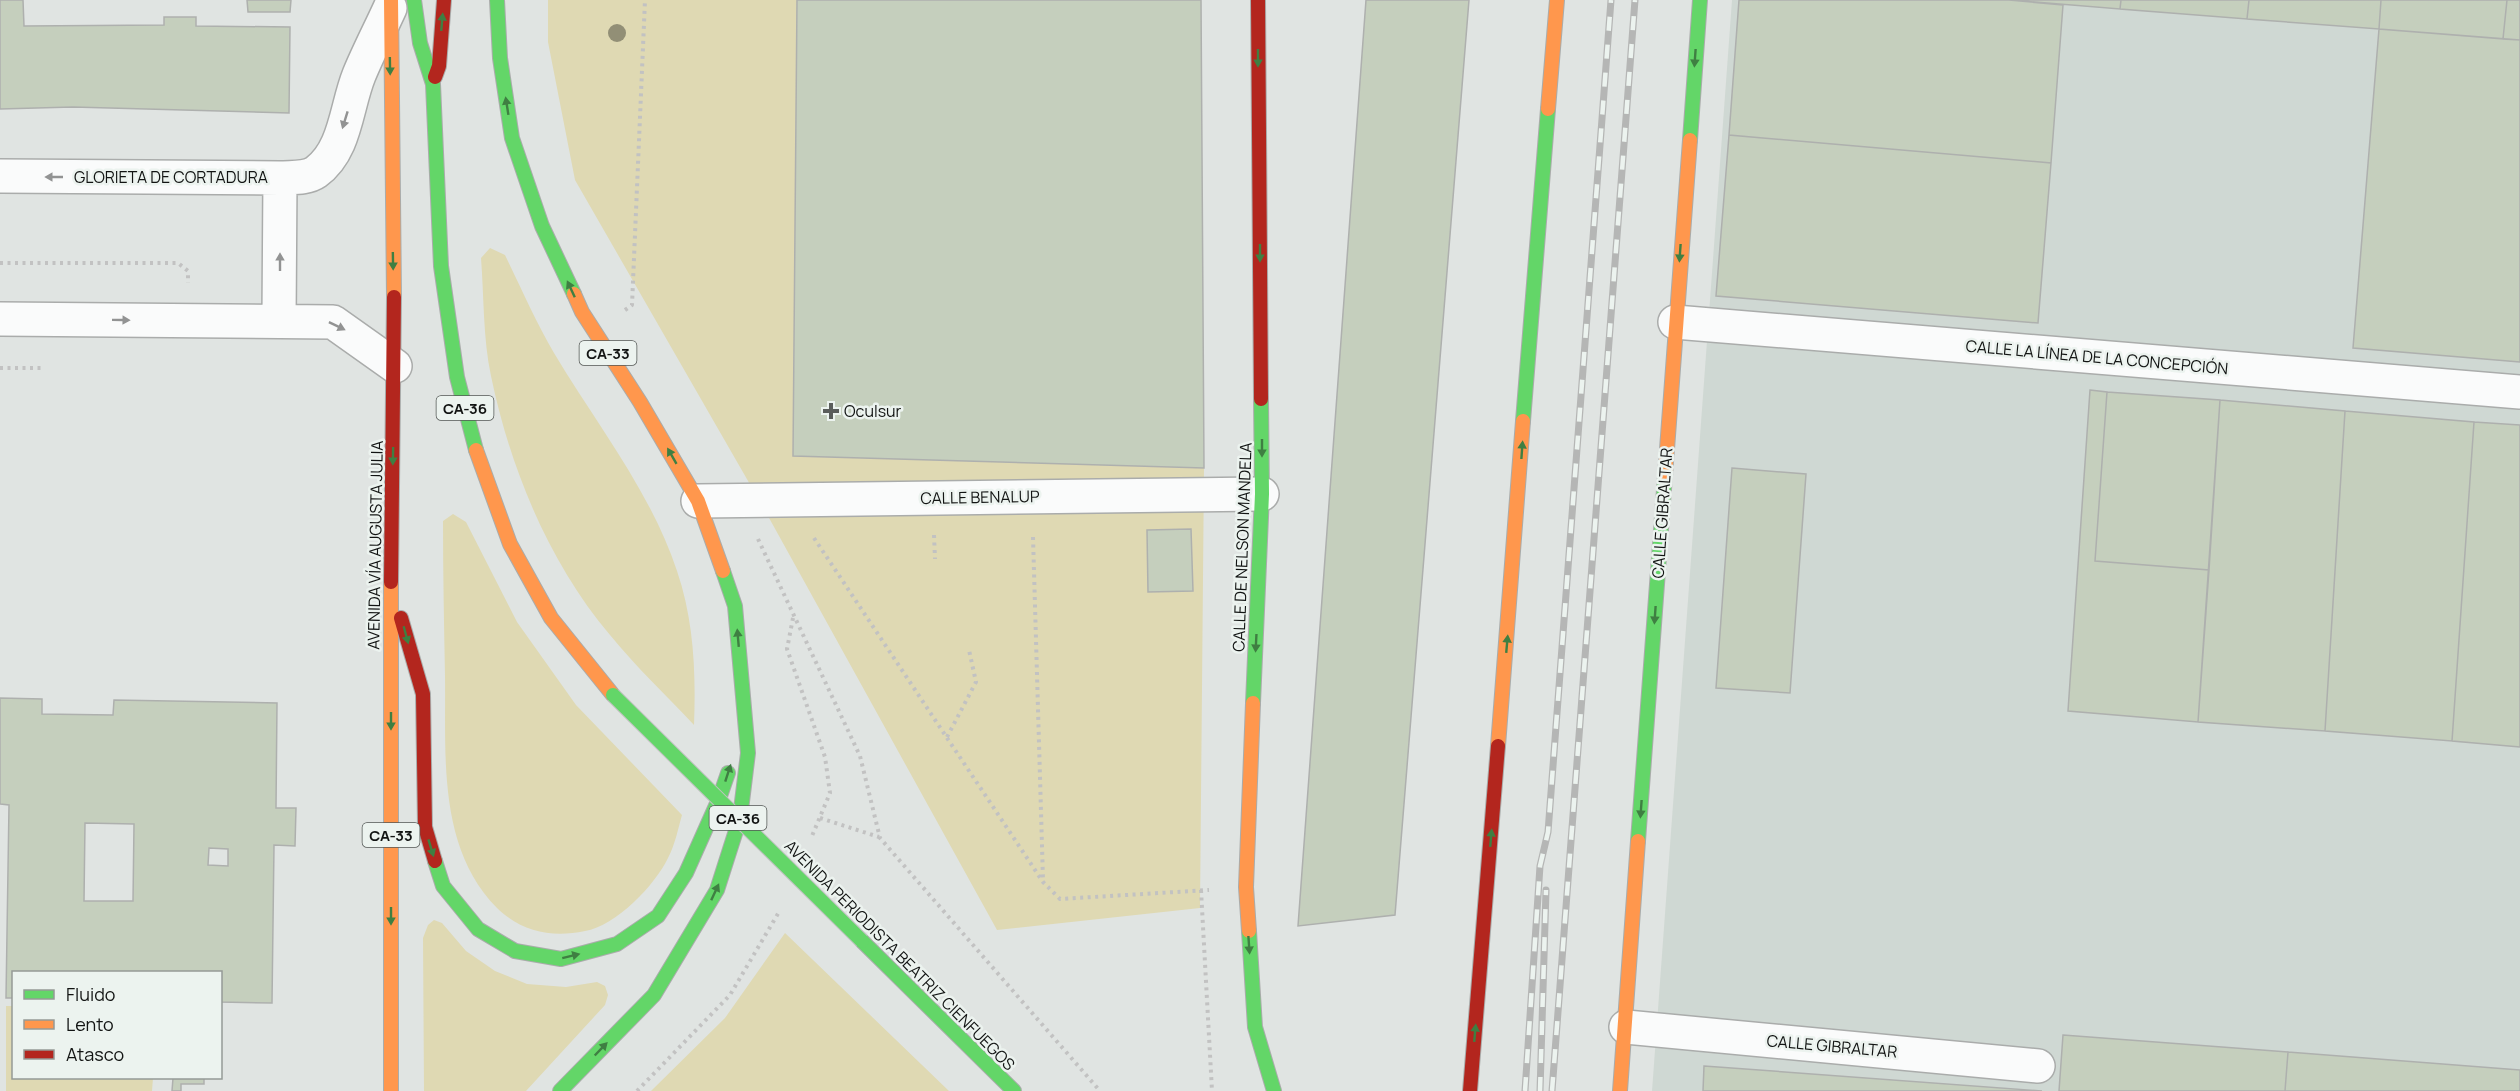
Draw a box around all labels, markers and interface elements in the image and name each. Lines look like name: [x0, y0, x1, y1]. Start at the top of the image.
one-way arrow: [437, 12, 447, 31]
one-way arrow: [1253, 49, 1263, 68]
one-way arrow: [1691, 49, 1700, 68]
one-way arrow: [386, 57, 395, 76]
one-way arrow: [503, 96, 512, 115]
one-way arrow: [340, 111, 349, 129]
street label: GLORIETA DE CORTADURA: [74, 166, 268, 188]
one-way arrow: [44, 172, 63, 182]
one-way arrow: [1675, 243, 1685, 262]
one-way arrow: [1255, 244, 1265, 263]
one-way arrow: [275, 252, 285, 271]
one-way arrow: [388, 252, 398, 271]
one-way arrow: [567, 281, 576, 298]
one-way arrow: [111, 315, 130, 325]
one-way arrow: [328, 321, 346, 331]
street label: CALLE LA LÍNEA DE LA CONCEPCIÓN: [1965, 335, 2229, 379]
road number: CA-33: [580, 341, 636, 365]
road number: CA-36: [436, 396, 494, 420]
place label: Oculsur: [844, 400, 902, 422]
marker: Oculsur: [822, 402, 840, 420]
one-way arrow: [1257, 439, 1267, 458]
street label: AVENIDA VÍA AUGUSTA JULIA: [362, 440, 388, 650]
one-way arrow: [1517, 440, 1527, 459]
street label: CALLE DE NELSON MANDELA: [1227, 442, 1257, 652]
one-way arrow: [388, 447, 398, 466]
one-way arrow: [667, 447, 677, 464]
street label: CALLE GIBRALTAR: [1646, 447, 1678, 579]
street label: CALLE BENALUP: [920, 485, 1040, 509]
one-way arrow: [1650, 605, 1659, 624]
one-way arrow: [402, 626, 411, 644]
one-way arrow: [733, 628, 743, 647]
one-way arrow: [1251, 634, 1260, 653]
one-way arrow: [1502, 634, 1512, 653]
one-way arrow: [386, 711, 396, 730]
one-way arrow: [724, 764, 733, 782]
one-way arrow: [1636, 800, 1646, 819]
road number: CA-36: [710, 806, 766, 830]
road number: CA-33: [362, 823, 420, 847]
one-way arrow: [1486, 829, 1496, 848]
street label: AVENIDA PERIODISTA BEATRIZ CIENFUEGOS: [780, 835, 1020, 1075]
one-way arrow: [427, 839, 436, 857]
one-way arrow: [710, 884, 719, 901]
one-way arrow: [386, 906, 396, 925]
one-way arrow: [1245, 936, 1254, 955]
one-way arrow: [561, 951, 580, 961]
legend: [12, 971, 222, 1079]
text: Fluido: [66, 982, 115, 1006]
text: Lento: [66, 1012, 114, 1036]
one-way arrow: [1470, 1023, 1480, 1042]
street label: CALLE GIBRALTAR: [1766, 1029, 1898, 1063]
text: Atasco: [66, 1042, 124, 1066]
one-way arrow: [594, 1043, 608, 1057]

